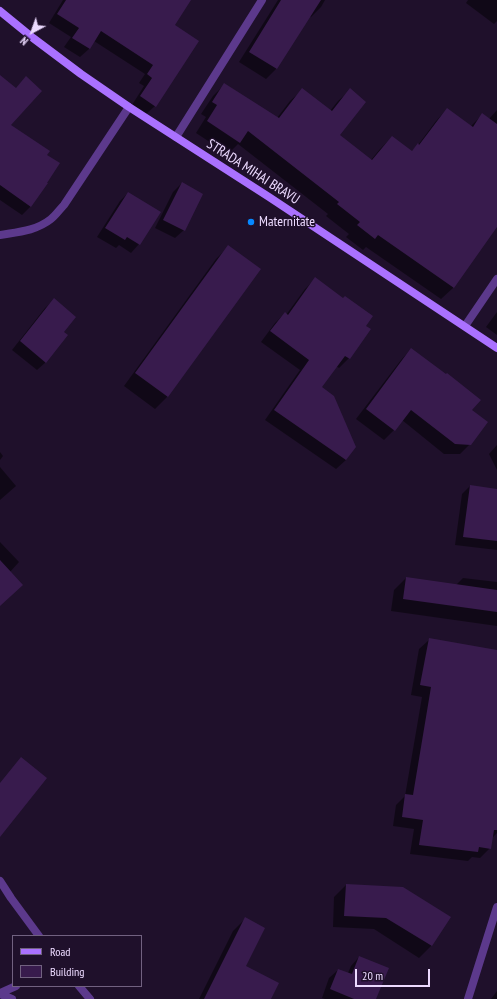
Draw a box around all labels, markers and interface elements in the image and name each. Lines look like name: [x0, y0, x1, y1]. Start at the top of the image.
north arrow: [12, 12, 52, 52]
text: N: [17, 34, 31, 48]
street label: STRADA MIHAI BRAVU: [203, 136, 303, 208]
place label: Maternitate: [259, 214, 315, 230]
marker: Maternitate: [246, 217, 256, 227]
legend: [12, 935, 142, 987]
text: Road: [50, 944, 70, 959]
scale bar: [357, 961, 432, 987]
text: Building: [50, 964, 85, 979]
text: 20 m: [362, 968, 383, 983]

